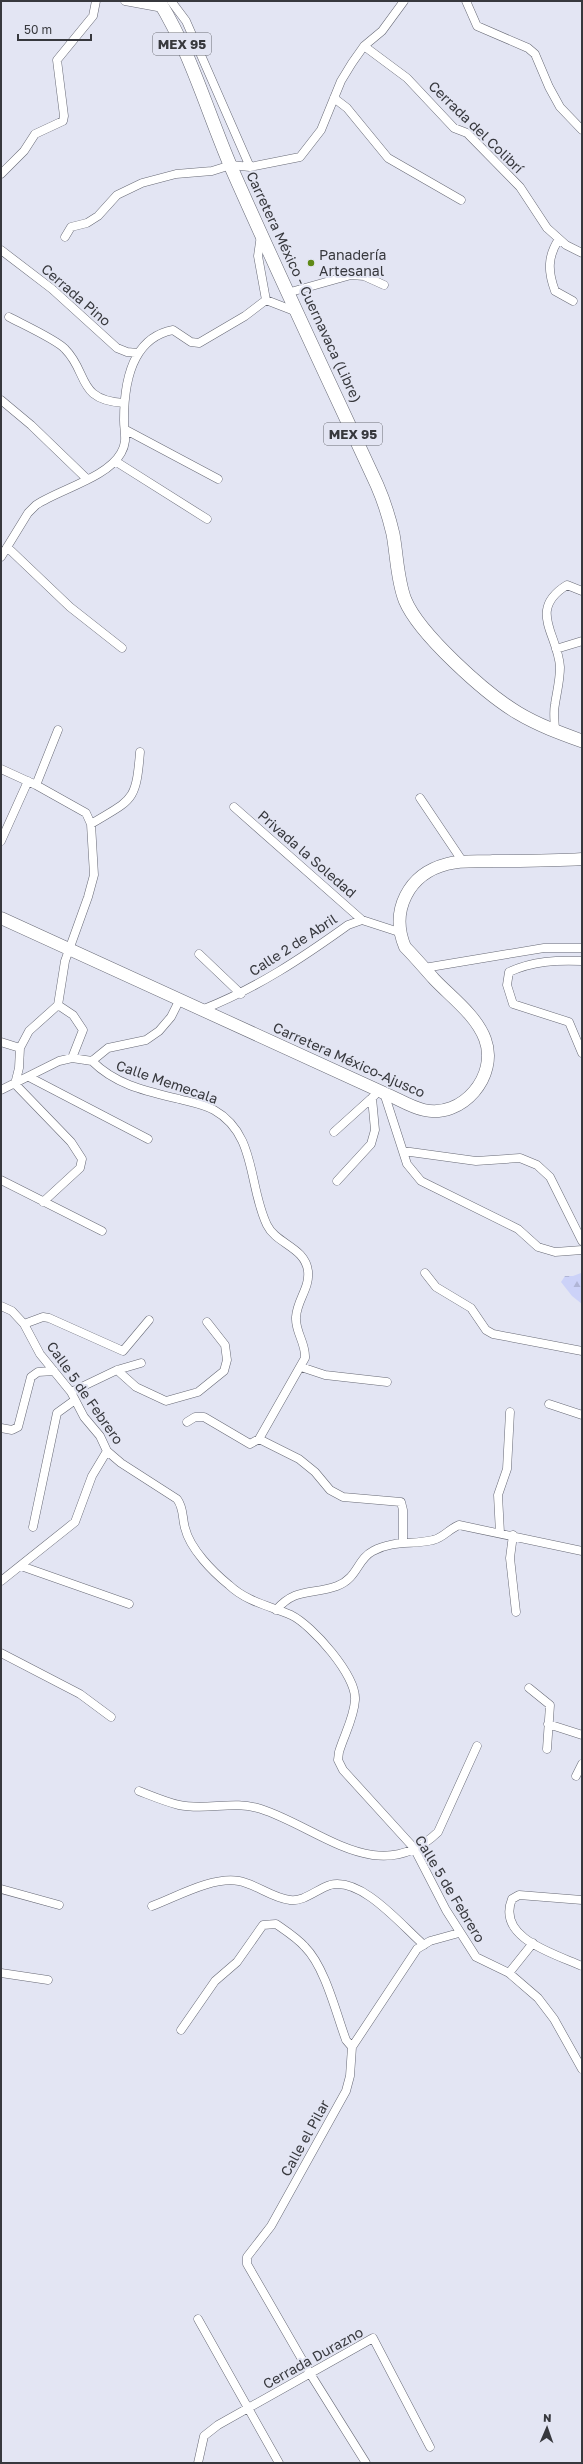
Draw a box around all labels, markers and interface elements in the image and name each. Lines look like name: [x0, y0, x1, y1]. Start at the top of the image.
scale bar: [18, 16, 91, 42]
text: 50 m: [24, 22, 52, 37]
road number: MEX 95: [153, 33, 211, 55]
street label: Cerrada del Colibrí: [425, 77, 528, 177]
street label: Carretera México - Cuernavaca (Libre): [243, 169, 366, 405]
place label: Panadería Artesanal: [319, 246, 386, 279]
marker: Panadería Artesanal: [306, 258, 316, 268]
street label: Cerrada Pino: [38, 260, 114, 329]
road number: MEX 95: [324, 423, 382, 445]
street label: Privada la Soledad: [255, 806, 360, 901]
street label: Calle 2 de Abril: [246, 910, 340, 979]
street label: Carretera México-Ajusco: [271, 1018, 428, 1101]
street label: Calle Memecala: [114, 1056, 220, 1107]
street label: Calle 5 de Febrero: [44, 1338, 127, 1447]
street label: Calle 5 de Febrero: [412, 1832, 489, 1945]
street label: Calle el Pilar: [277, 2096, 333, 2179]
street label: Cerrada Durazno: [260, 2323, 366, 2392]
north arrow: [527, 2408, 567, 2448]
text: N: [543, 2411, 552, 2424]

